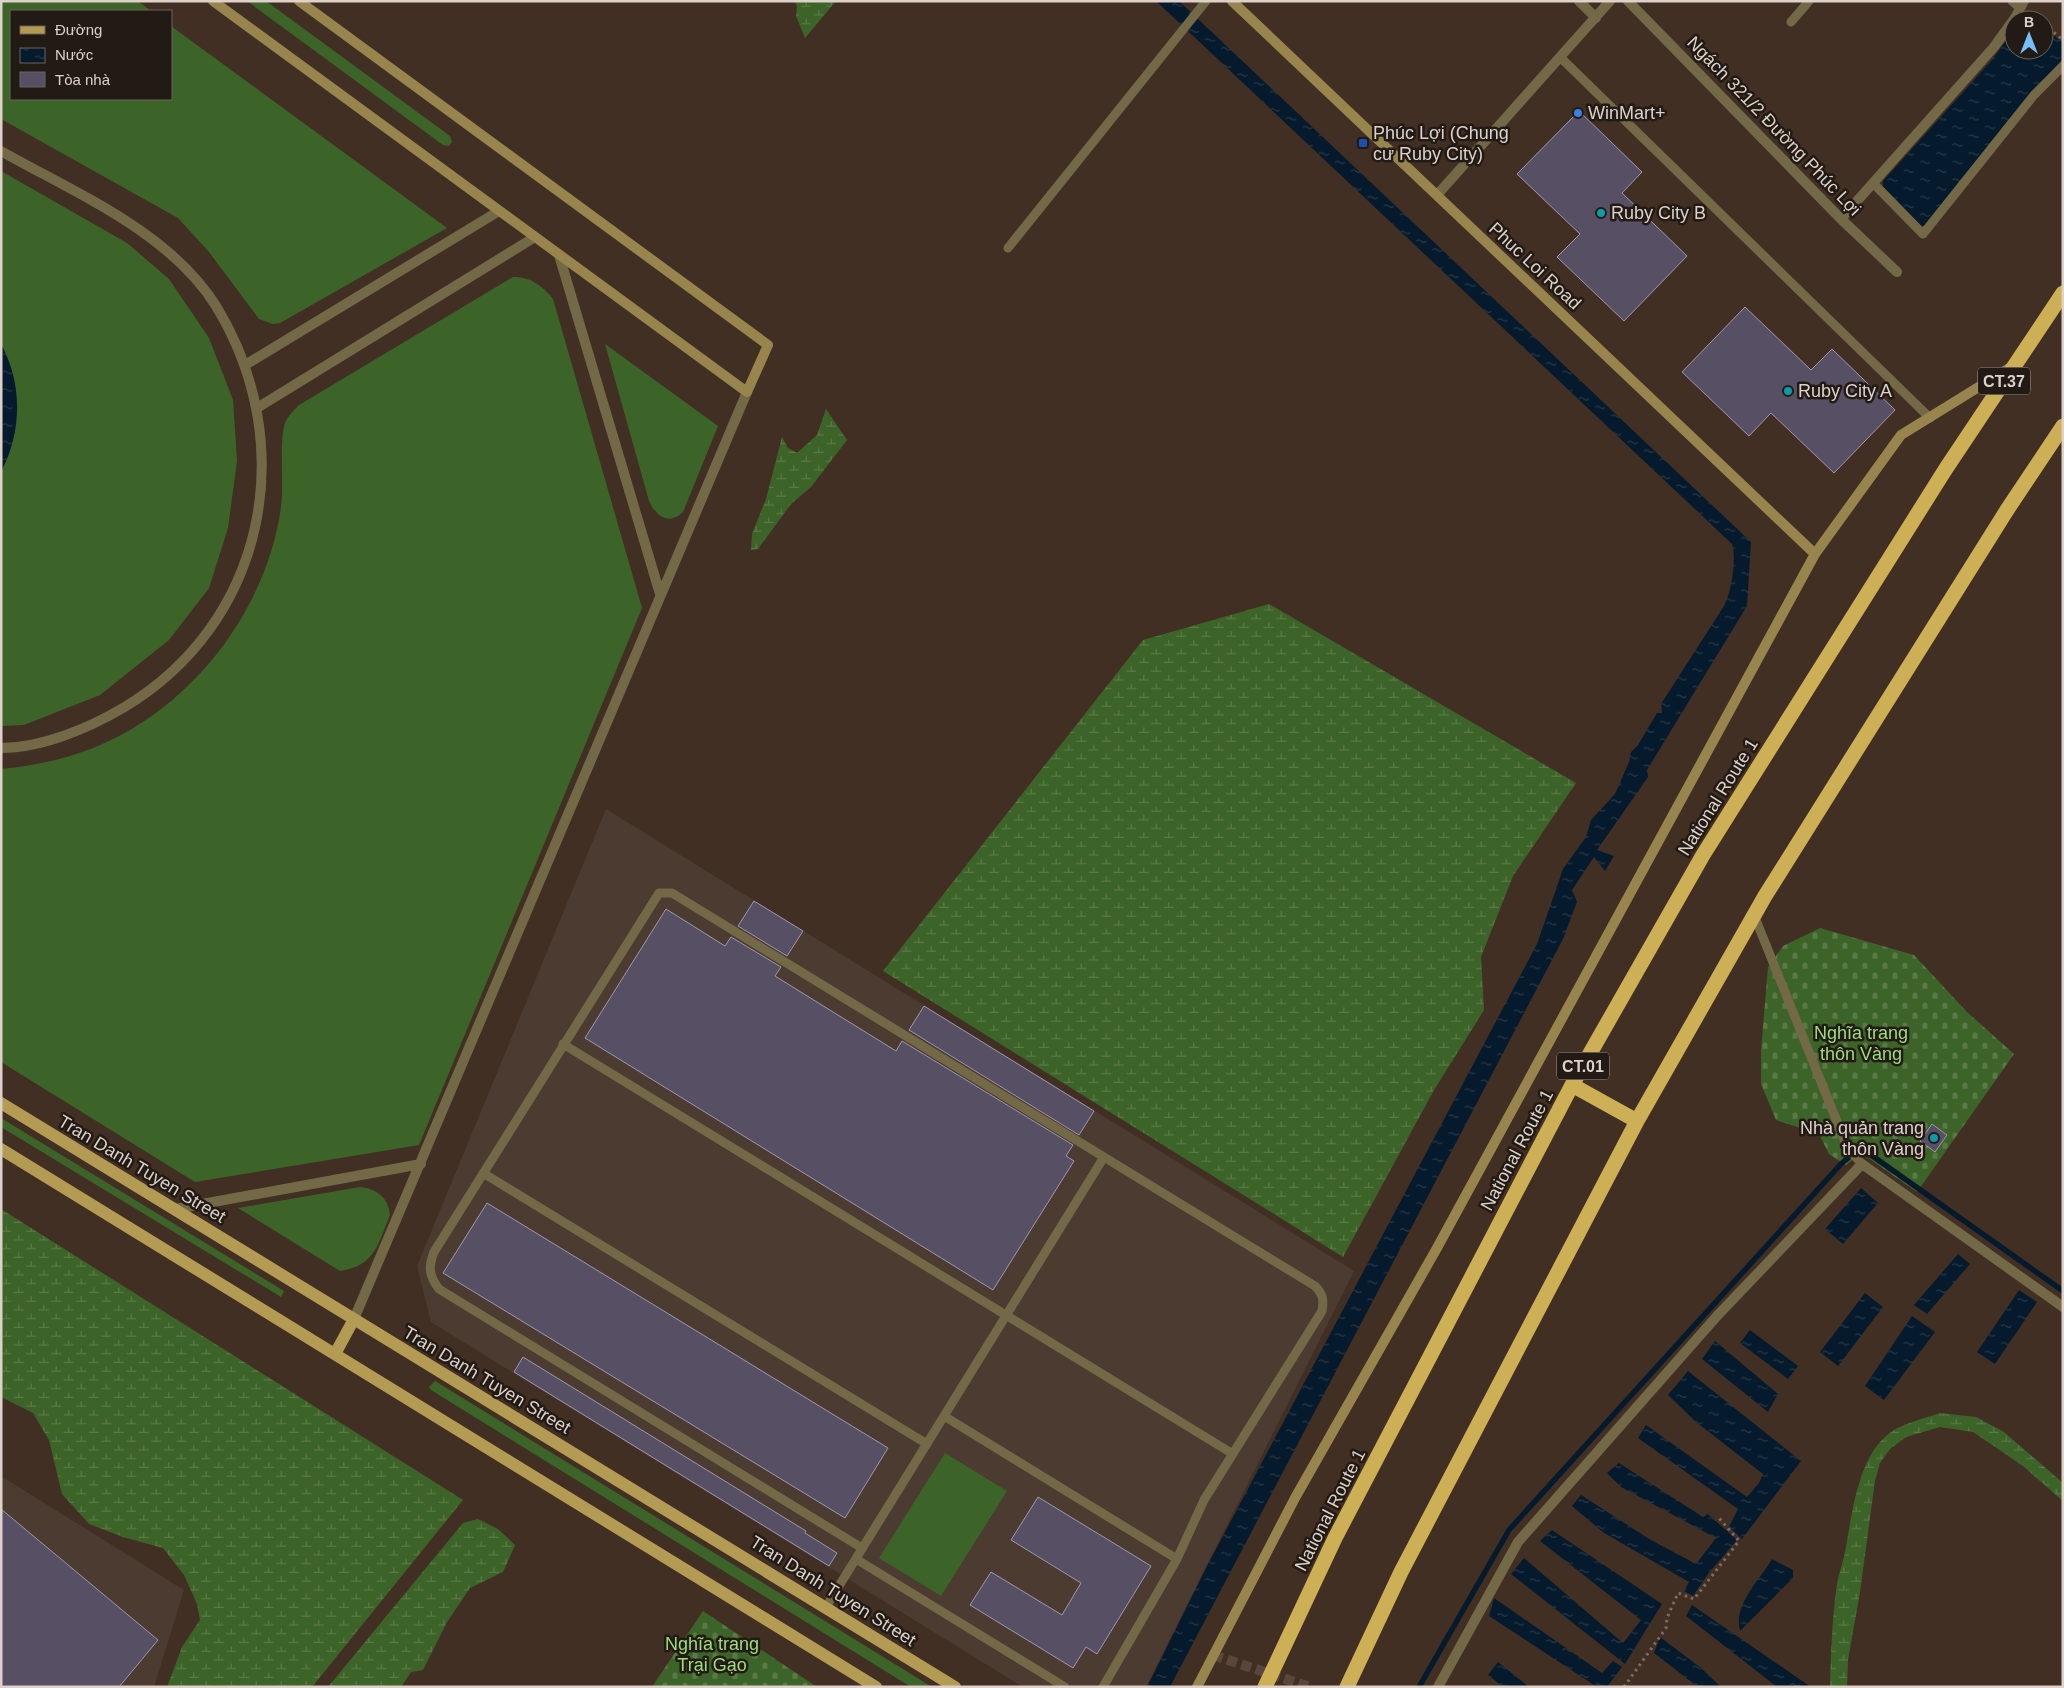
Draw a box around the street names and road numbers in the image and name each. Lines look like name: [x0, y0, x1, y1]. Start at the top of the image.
street label: Ngách 321/2 Đường Phúc Lợi: [1683, 32, 1865, 220]
street label: Phuc Loi Road: [1485, 218, 1585, 314]
road number: CT.37: [1978, 368, 2030, 394]
street label: National Route 1: [1674, 735, 1762, 859]
road number: CT.01: [1557, 1052, 1609, 1080]
street label: National Route 1: [1477, 1086, 1557, 1214]
street label: Tran Danh Tuyen Street: [55, 1111, 229, 1227]
street label: Tran Danh Tuyen Street: [400, 1322, 574, 1438]
street label: National Route 1: [1291, 1446, 1369, 1574]
street label: Tran Danh Tuyen Street: [747, 1532, 919, 1650]

